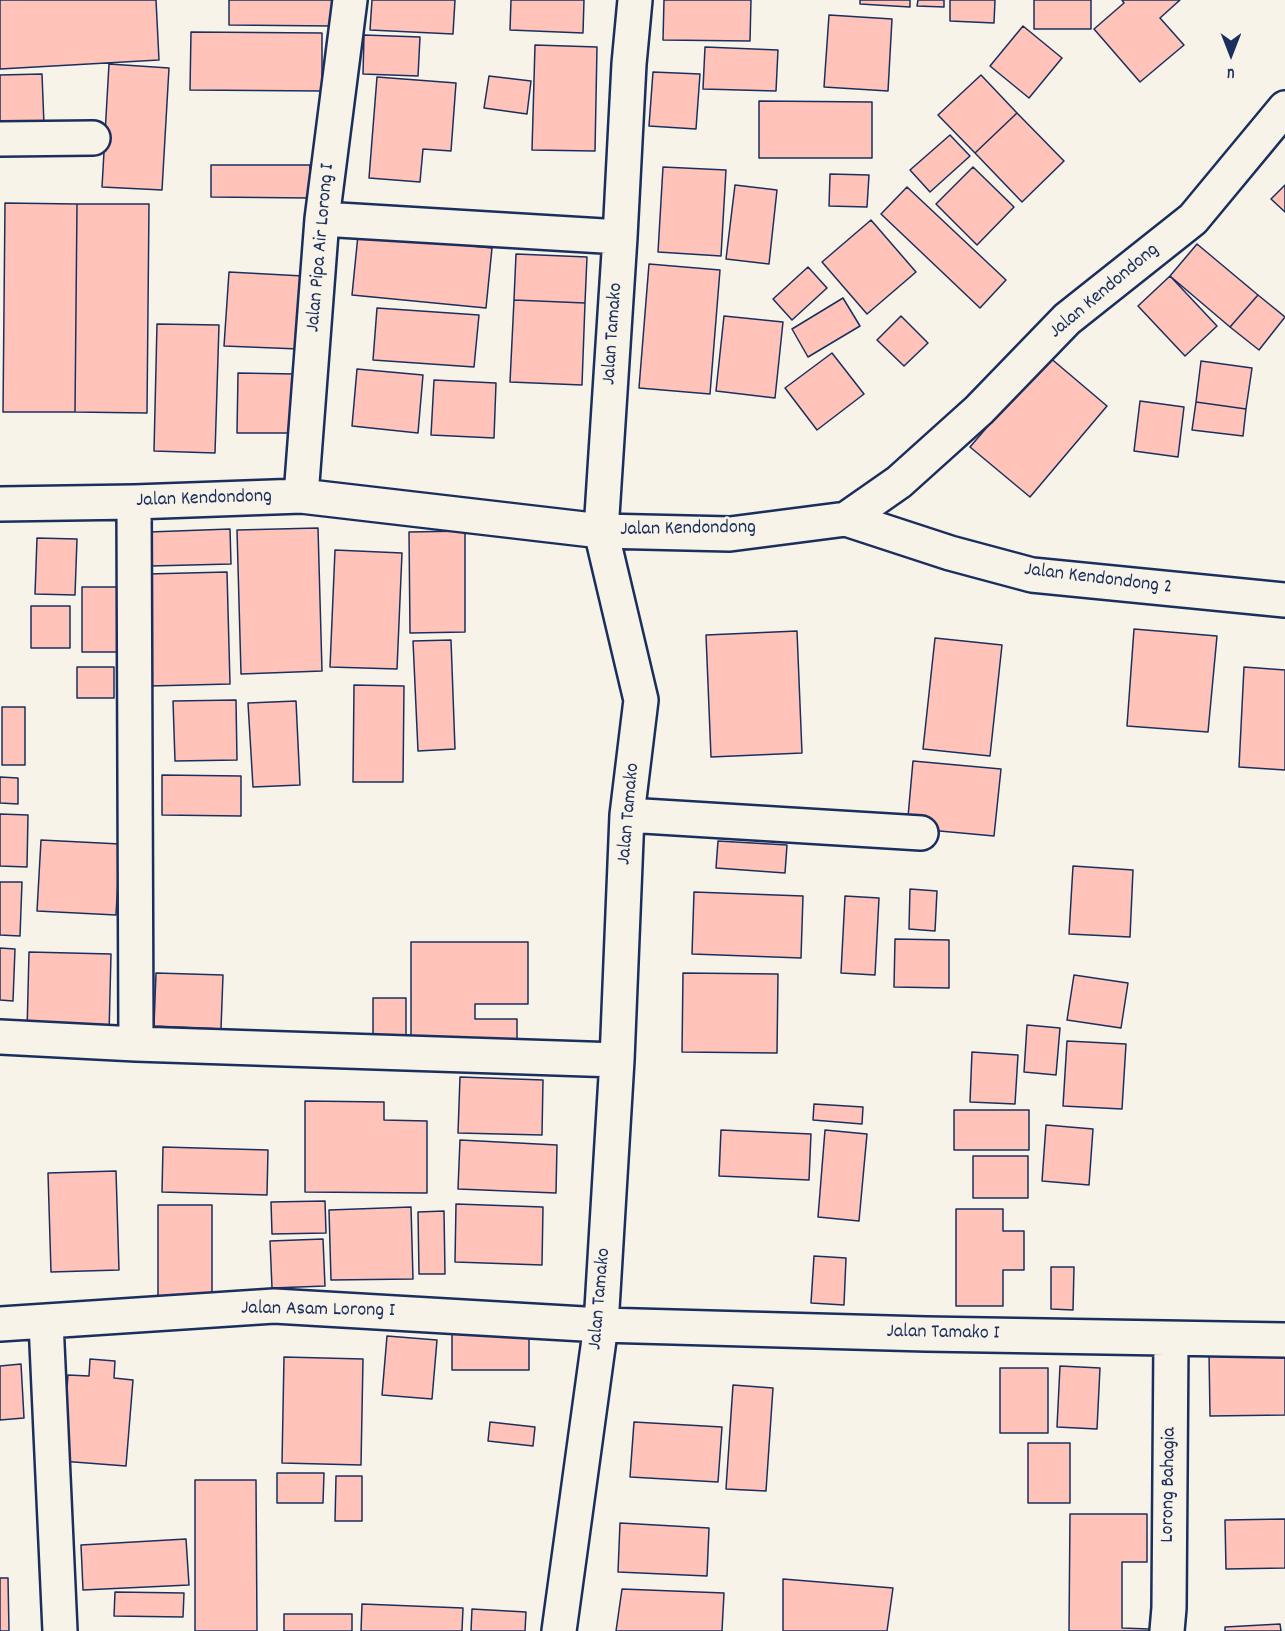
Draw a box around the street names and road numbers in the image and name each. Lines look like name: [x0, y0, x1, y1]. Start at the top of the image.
street label: Jalan Pipa Air Lorong I: [303, 163, 341, 333]
street label: Jalan Kendondong: [1045, 239, 1165, 345]
street label: Jalan Tamako: [598, 282, 630, 386]
street label: Jalan Kendondong: [136, 486, 272, 514]
street label: Jalan Kendondong: [620, 517, 756, 543]
street label: Jalan Kendondong 2: [1023, 559, 1173, 601]
street label: Jalan Tamako: [614, 762, 646, 866]
street label: Jalan Tamako: [585, 1247, 617, 1351]
street label: Jalan Asam Lorong I: [241, 1298, 395, 1324]
street label: Jalan Tamako I: [886, 1321, 1000, 1347]
street label: Lorong Bahagia: [1157, 1427, 1183, 1543]

